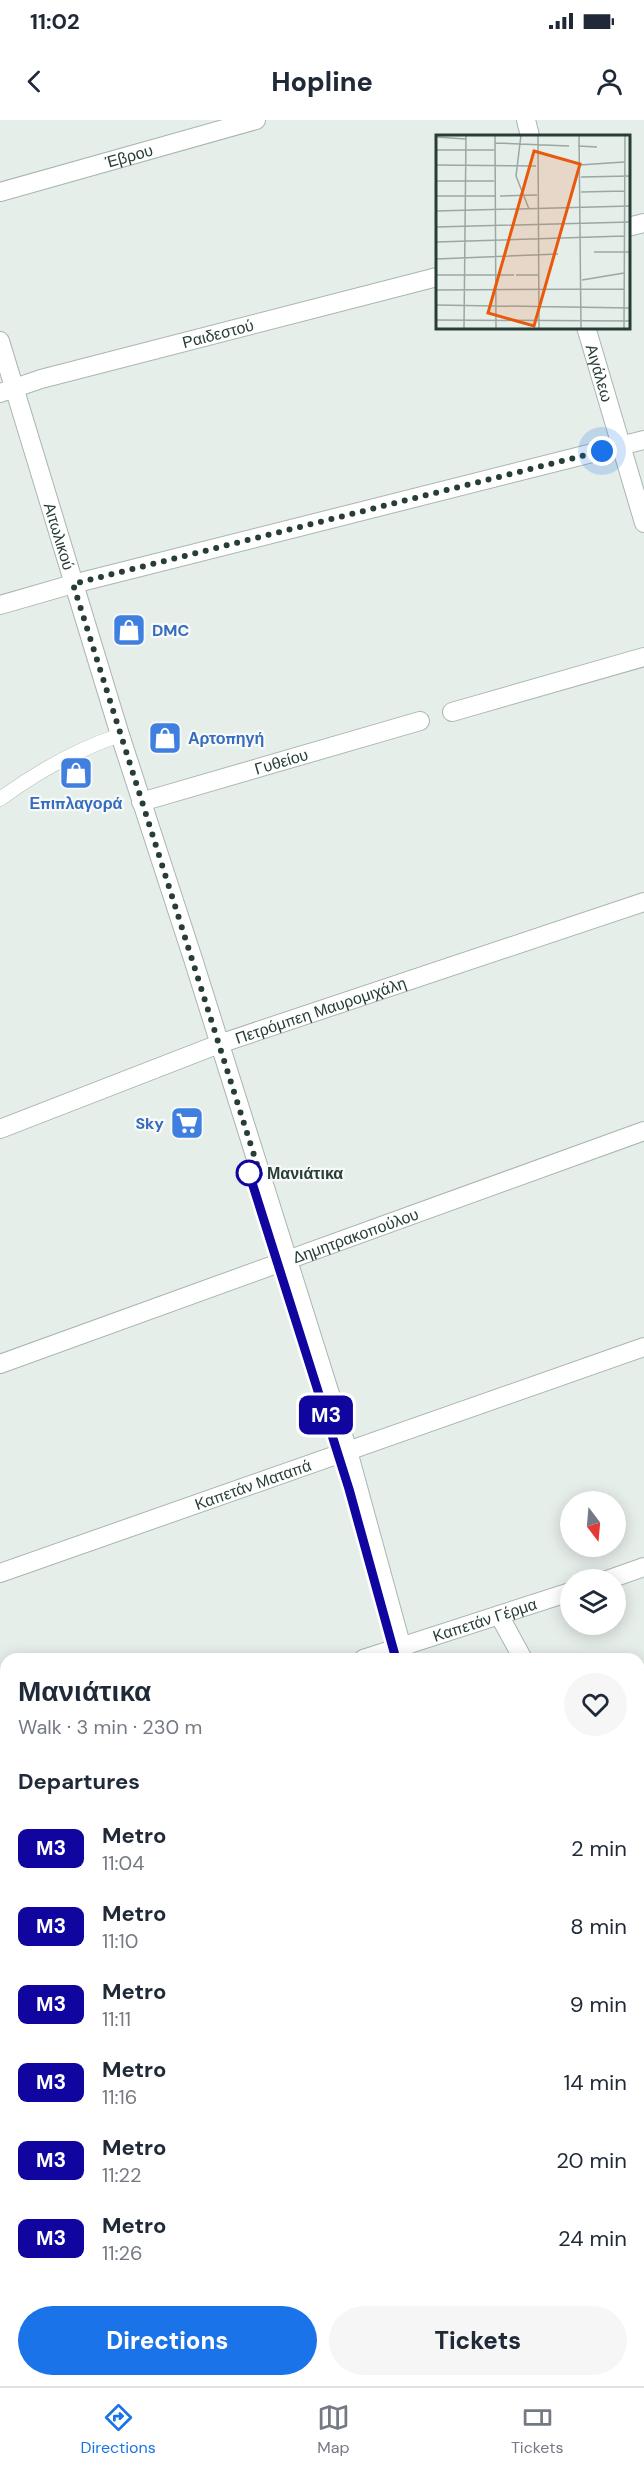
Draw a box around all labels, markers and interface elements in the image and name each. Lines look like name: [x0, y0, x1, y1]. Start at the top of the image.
text: 11:02: [30, 7, 80, 36]
text: Hopline: [271, 64, 373, 99]
icon: back: [18, 65, 51, 98]
icon: person: [593, 65, 626, 98]
inset map: [436, 135, 629, 328]
street label: Έβρου: [102, 139, 155, 173]
street label: Ραιδεστού: [180, 314, 256, 353]
street label: Αιγάλεω: [581, 342, 618, 404]
your location: [587, 436, 617, 466]
street label: Αιτωλικού: [39, 500, 80, 572]
shop icon: DMC: [111, 612, 147, 648]
place label: DMC: [152, 620, 189, 641]
shop icon: Αρτοπηγή: [147, 720, 183, 756]
place label: Αρτοπηγή: [188, 728, 264, 749]
street label: Γυθείου: [252, 744, 310, 779]
shop icon: Επιπλαγορά: [58, 755, 94, 791]
place label: Επιπλαγορά: [30, 793, 123, 814]
street label: Πετρόμπεη Μαυρομιχάλη: [232, 972, 409, 1048]
supermarket icon: Sky: [169, 1105, 205, 1141]
place label: Sky: [135, 1113, 164, 1134]
marker: Μανιάτικα: [236, 1160, 262, 1186]
place label: Μανιάτικα: [267, 1163, 343, 1184]
street label: Δημητρακοπούλου: [290, 1203, 421, 1268]
line badge: Μ3: [299, 1396, 353, 1434]
text: Μ3: [311, 1401, 341, 1429]
street label: Καπετάν Ματαπά: [192, 1454, 314, 1514]
north arrow: [560, 1491, 626, 1557]
map controls: [560, 1491, 626, 1635]
button: layers: [560, 1569, 626, 1635]
street label: Καπετάν Γέρμα: [430, 1593, 540, 1646]
text: Μανιάτικα: [18, 1673, 151, 1710]
button: heart: [564, 1673, 627, 1736]
text: Walk · 3 min · 230 m: [18, 1714, 202, 1740]
text: Departures: [18, 1767, 140, 1796]
text: Metro: [102, 1821, 166, 1850]
text: Μ3: [36, 1834, 66, 1862]
text: 2 min: [571, 1834, 627, 1863]
text: 11:04: [102, 1850, 144, 1876]
text: Metro: [102, 1899, 166, 1928]
text: Μ3: [36, 1912, 66, 1940]
text: 8 min: [570, 1912, 627, 1941]
text: 11:10: [102, 1928, 138, 1954]
text: Metro: [102, 1977, 166, 2006]
text: Μ3: [36, 1990, 66, 2018]
text: 9 min: [570, 1990, 627, 2019]
text: 11:11: [102, 2006, 131, 2032]
text: Metro: [102, 2055, 166, 2084]
text: Μ3: [36, 2068, 66, 2096]
text: 14 min: [563, 2068, 627, 2097]
text: 11:16: [102, 2084, 137, 2110]
text: Metro: [102, 2133, 166, 2162]
text: Μ3: [36, 2146, 66, 2174]
text: 20 min: [556, 2146, 627, 2175]
text: 11:22: [102, 2162, 142, 2188]
text: Metro: [102, 2211, 166, 2240]
text: Μ3: [36, 2224, 66, 2252]
text: 24 min: [558, 2224, 627, 2253]
text: 11:26: [102, 2240, 143, 2266]
button: Directions: [18, 2306, 317, 2375]
button: Tickets: [329, 2306, 627, 2375]
tab: Directions: [81, 2401, 156, 2458]
tab: Map: [317, 2401, 350, 2458]
tab: Tickets: [511, 2401, 563, 2458]

